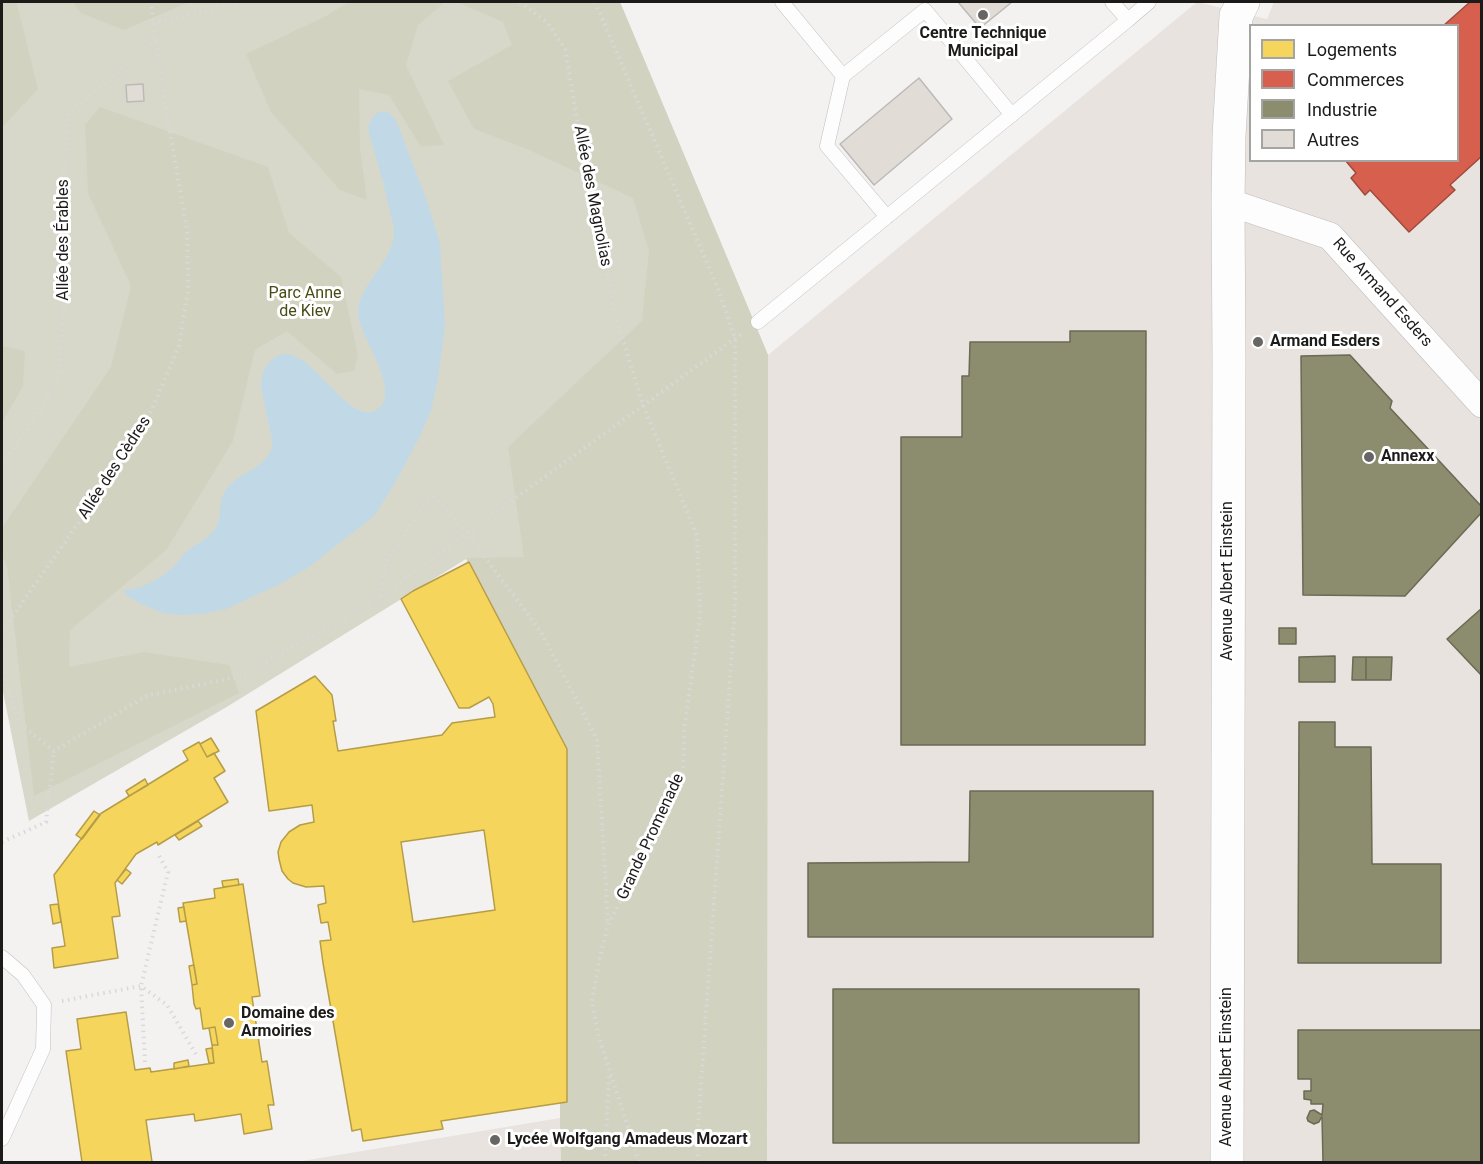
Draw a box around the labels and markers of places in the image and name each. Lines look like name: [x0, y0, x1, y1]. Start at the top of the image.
marker: Centre Technique Municipal: [976, 8, 990, 22]
place label: Centre Technique Municipal: [920, 24, 1046, 62]
place label: Armand Esders: [1270, 332, 1380, 352]
marker: Armand Esders: [1251, 335, 1265, 349]
place label: Annexx: [1381, 447, 1434, 467]
marker: Annexx: [1362, 450, 1376, 464]
place label: Domaine des Armoiries: [241, 1004, 335, 1042]
marker: Domaine des Armoiries: [222, 1016, 236, 1030]
place label: Lycée Wolfgang Amadeus Mozart: [507, 1130, 748, 1150]
marker: Lycée Wolfgang Amadeus Mozart: [488, 1133, 502, 1147]

